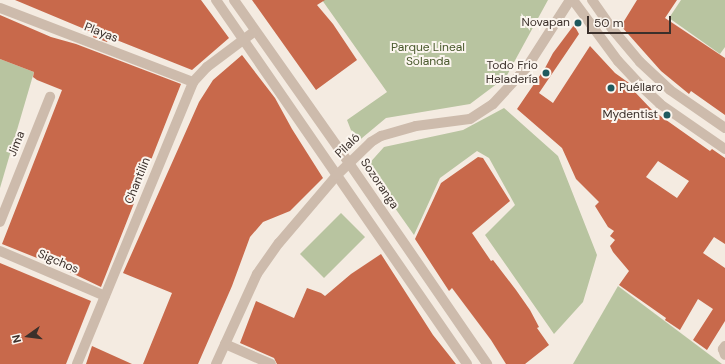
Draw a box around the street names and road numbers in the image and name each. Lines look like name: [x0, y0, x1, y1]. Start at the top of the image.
street label: Playas: [82, 20, 120, 46]
street label: Jima: [5, 129, 29, 159]
street label: Pilaló: [333, 131, 363, 161]
street label: Chantilin: [122, 156, 154, 206]
street label: Sozoranga: [357, 156, 401, 212]
street label: Sigchos: [35, 247, 81, 277]

